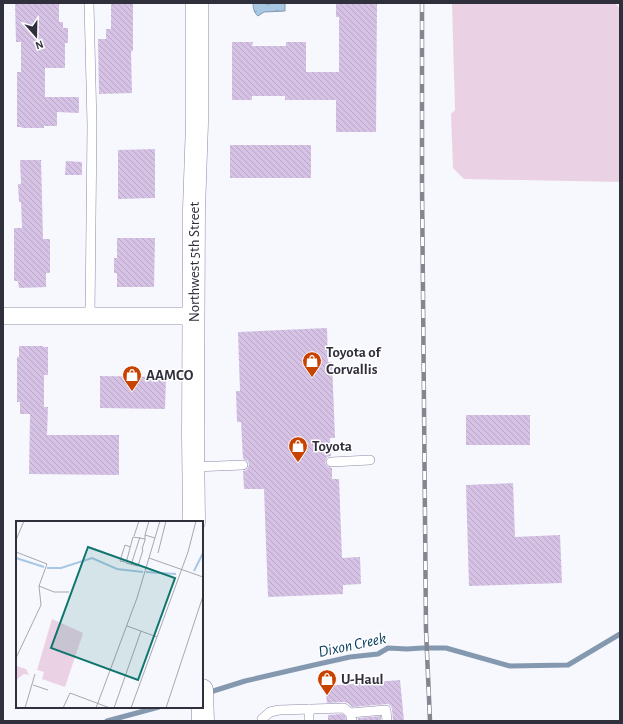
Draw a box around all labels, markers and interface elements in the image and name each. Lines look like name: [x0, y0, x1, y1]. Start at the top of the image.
north arrow: [16, 16, 56, 56]
text: N: [34, 38, 45, 51]
street label: Northwest 5th Street: [187, 202, 202, 322]
place label: Toyota of Corvallis: [326, 345, 381, 377]
shop icon: Toyota of Corvallis: [301, 350, 323, 378]
shop icon: AAMCO: [121, 364, 143, 392]
place label: AAMCO: [146, 368, 194, 383]
shop icon: Toyota: [287, 435, 309, 463]
place label: Toyota: [312, 439, 352, 454]
inset map: [16, 521, 203, 708]
water label: Dixon Creek: [317, 630, 388, 660]
shop icon: U-Haul: [316, 668, 338, 696]
place label: U-Haul: [341, 672, 383, 687]

